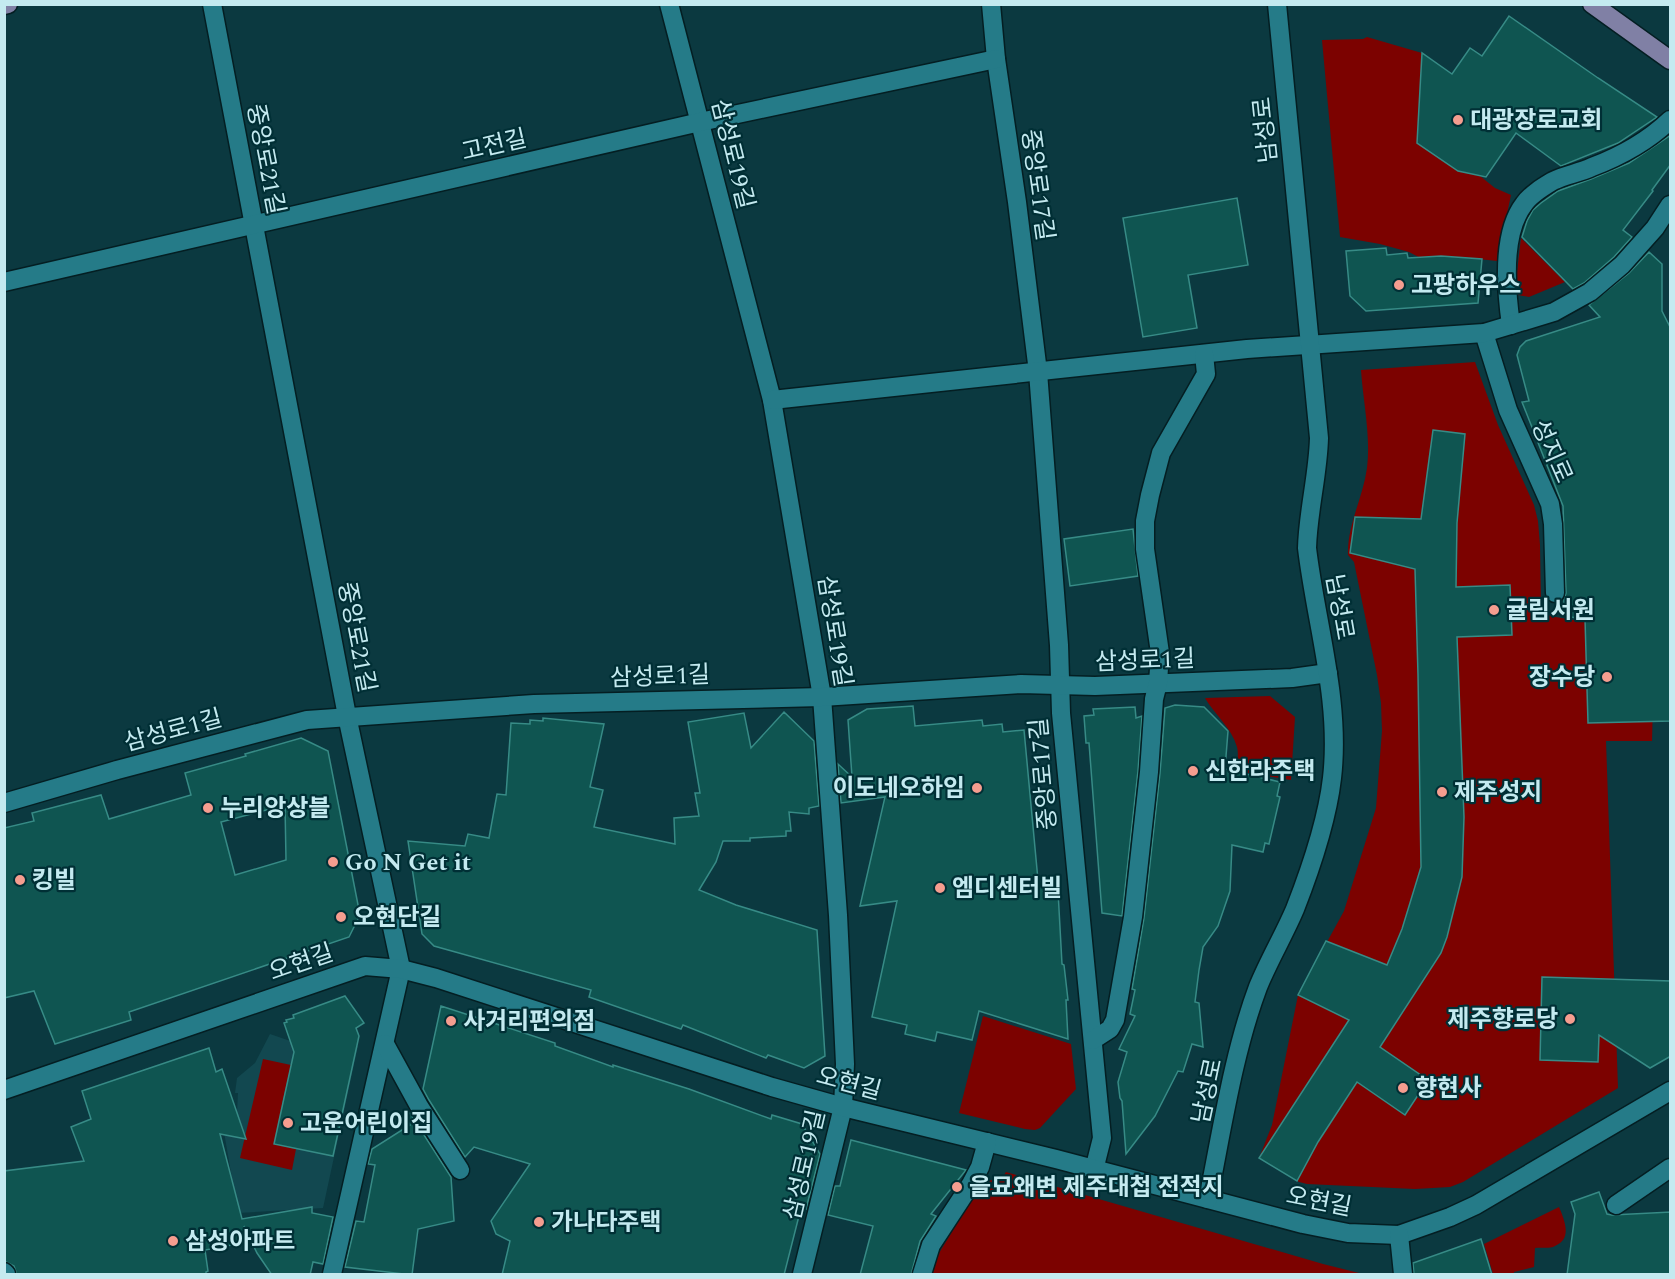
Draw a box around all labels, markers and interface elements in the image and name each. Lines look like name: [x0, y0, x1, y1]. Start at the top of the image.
street label: 삼성로19길: [701, 95, 763, 213]
street label: 남성로: [1245, 95, 1287, 165]
street label: 중앙로21길: [237, 101, 293, 218]
place label: 대광장로교회: [1470, 103, 1602, 139]
marker: 대광장로교회: [1451, 113, 1465, 127]
street label: 고전길: [458, 121, 531, 171]
street label: 중앙로17길: [1011, 127, 1063, 243]
place label: 고팡하우스: [1411, 268, 1521, 304]
marker: 고팡하우스: [1392, 278, 1406, 292]
street label: 성지로: [1521, 414, 1581, 489]
street label: 남성로: [1316, 571, 1362, 643]
street label: 삼성로19길: [807, 573, 861, 689]
street label: 중앙로21길: [328, 579, 384, 696]
place label: 귤림서원: [1506, 593, 1594, 629]
marker: 귤림서원: [1487, 603, 1501, 617]
street label: 삼성로1길: [1094, 641, 1196, 681]
street label: 삼성로1길: [609, 657, 711, 697]
place label: 장수당: [1529, 660, 1595, 696]
marker: 장수당: [1600, 670, 1614, 684]
street label: 삼성로1길: [120, 701, 226, 761]
street label: 중앙로17길: [1021, 716, 1067, 831]
place label: 신한라주택: [1205, 754, 1315, 790]
marker: 신한라주택: [1186, 764, 1200, 778]
place label: 이도네오하임: [833, 771, 965, 807]
place label: 제주성지: [1454, 775, 1542, 811]
marker: 이도네오하임: [970, 781, 984, 795]
marker: 제주성지: [1435, 785, 1449, 799]
place label: 누리앙상블: [220, 791, 330, 827]
marker: 누리앙상블: [201, 801, 215, 815]
place label: Go N Get it: [345, 845, 471, 881]
marker: Go N Get it: [326, 855, 340, 869]
place label: 킹빌: [32, 863, 76, 899]
place label: 엠디센터빌: [952, 871, 1062, 907]
marker: 킹빌: [13, 873, 27, 887]
marker: 엠디센터빌: [933, 881, 947, 895]
place label: 오현단길: [353, 900, 441, 936]
marker: 오현단길: [334, 910, 348, 924]
street label: 오현길: [264, 935, 339, 991]
place label: 제주향로당: [1448, 1002, 1558, 1038]
place label: 사거리편의점: [463, 1004, 595, 1040]
marker: 제주향로당: [1563, 1012, 1577, 1026]
marker: 사거리편의점: [444, 1014, 458, 1028]
street label: 남성로: [1183, 1055, 1232, 1127]
street label: 오현길: [812, 1058, 885, 1110]
place label: 향현사: [1415, 1071, 1481, 1107]
marker: 향현사: [1396, 1081, 1410, 1095]
place label: 고운어린이집: [300, 1106, 432, 1142]
street label: 삼성로19길: [775, 1106, 835, 1224]
marker: 고운어린이집: [281, 1116, 295, 1130]
place label: 을묘왜변 제주대첩 전적지: [969, 1170, 1224, 1206]
street label: 오현길: [1283, 1178, 1355, 1226]
marker: 을묘왜변 제주대첩 전적지: [950, 1180, 964, 1194]
place label: 가나다주택: [551, 1205, 661, 1241]
marker: 가나다주택: [532, 1215, 546, 1229]
place label: 삼성아파트: [185, 1224, 295, 1260]
marker: 삼성아파트: [166, 1234, 180, 1248]

